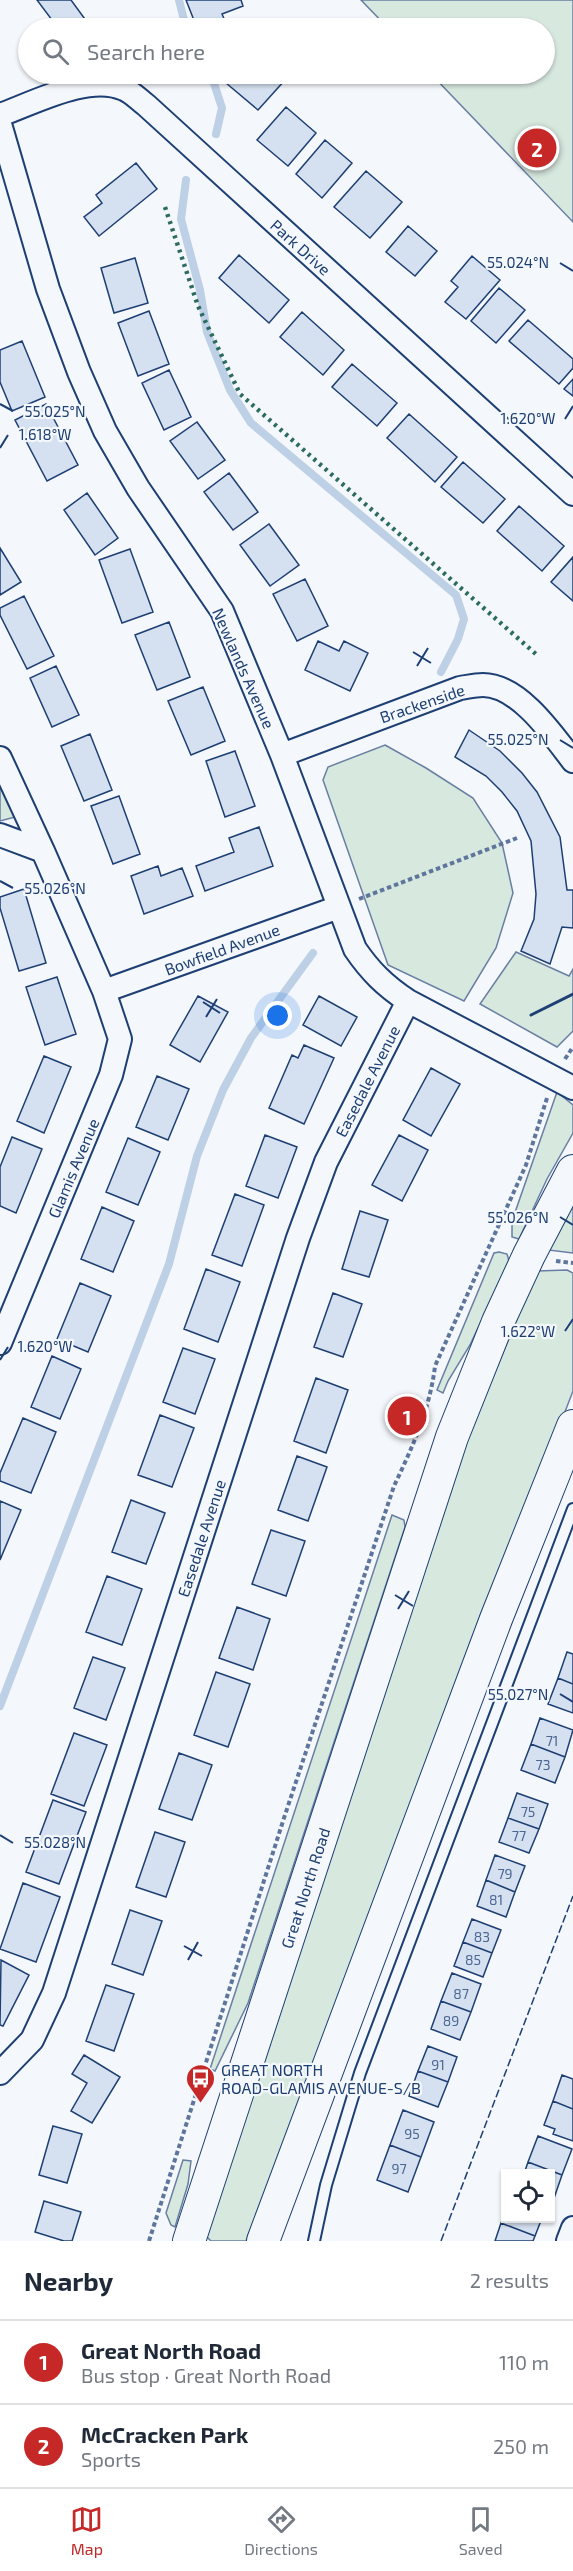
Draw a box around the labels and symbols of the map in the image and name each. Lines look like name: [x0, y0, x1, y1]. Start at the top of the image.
pin: 2: [518, 126, 556, 170]
street label: Park Drive: [267, 215, 335, 279]
text: 55.024°N: [487, 253, 549, 271]
text: 55.025°N: [24, 402, 86, 420]
text: 1.620°W: [500, 409, 556, 427]
text: 1.618°W: [19, 425, 71, 443]
street label: Newlands Avenue: [209, 605, 279, 731]
street label: Brackenside: [377, 680, 467, 726]
text: 55.025°N: [487, 730, 549, 748]
text: 55.026°N: [24, 879, 86, 897]
street label: Bowfield Avenue: [162, 919, 282, 979]
your location: [263, 1001, 292, 1030]
street label: Easedale Avenue: [331, 1022, 403, 1140]
street label: Glamis Avenue: [43, 1115, 103, 1221]
text: 55.026°N: [487, 1208, 549, 1226]
text: 1.622°W: [501, 1322, 555, 1340]
text: 1.620°W: [17, 1337, 73, 1355]
pin: 1: [388, 1394, 426, 1438]
street label: Easedale Avenue: [173, 1477, 229, 1599]
text: 55.027°N: [488, 1685, 548, 1703]
house number: 71: [546, 1732, 558, 1749]
house number: 73: [536, 1756, 550, 1773]
house number: 75: [521, 1803, 535, 1820]
street label: Great North Road: [277, 1825, 333, 1951]
house number: 77: [512, 1827, 526, 1844]
text: 55.028°N: [24, 1833, 86, 1851]
house number: 79: [497, 1865, 513, 1882]
house number: 81: [489, 1891, 503, 1908]
house number: 83: [474, 1928, 490, 1945]
house number: 85: [465, 1951, 481, 1968]
house number: 87: [453, 1985, 469, 2002]
house number: 89: [443, 2012, 459, 2029]
house number: 91: [431, 2056, 445, 2073]
place label: GREAT NORTH ROAD-GLAMIS AVENUE-S/B: [221, 2060, 421, 2097]
bus stop icon: GREAT NORTH ROAD-GLAMIS AVENUE-S/B: [184, 2062, 216, 2104]
house number: 95: [404, 2125, 420, 2142]
house number: 97: [391, 2160, 407, 2177]

